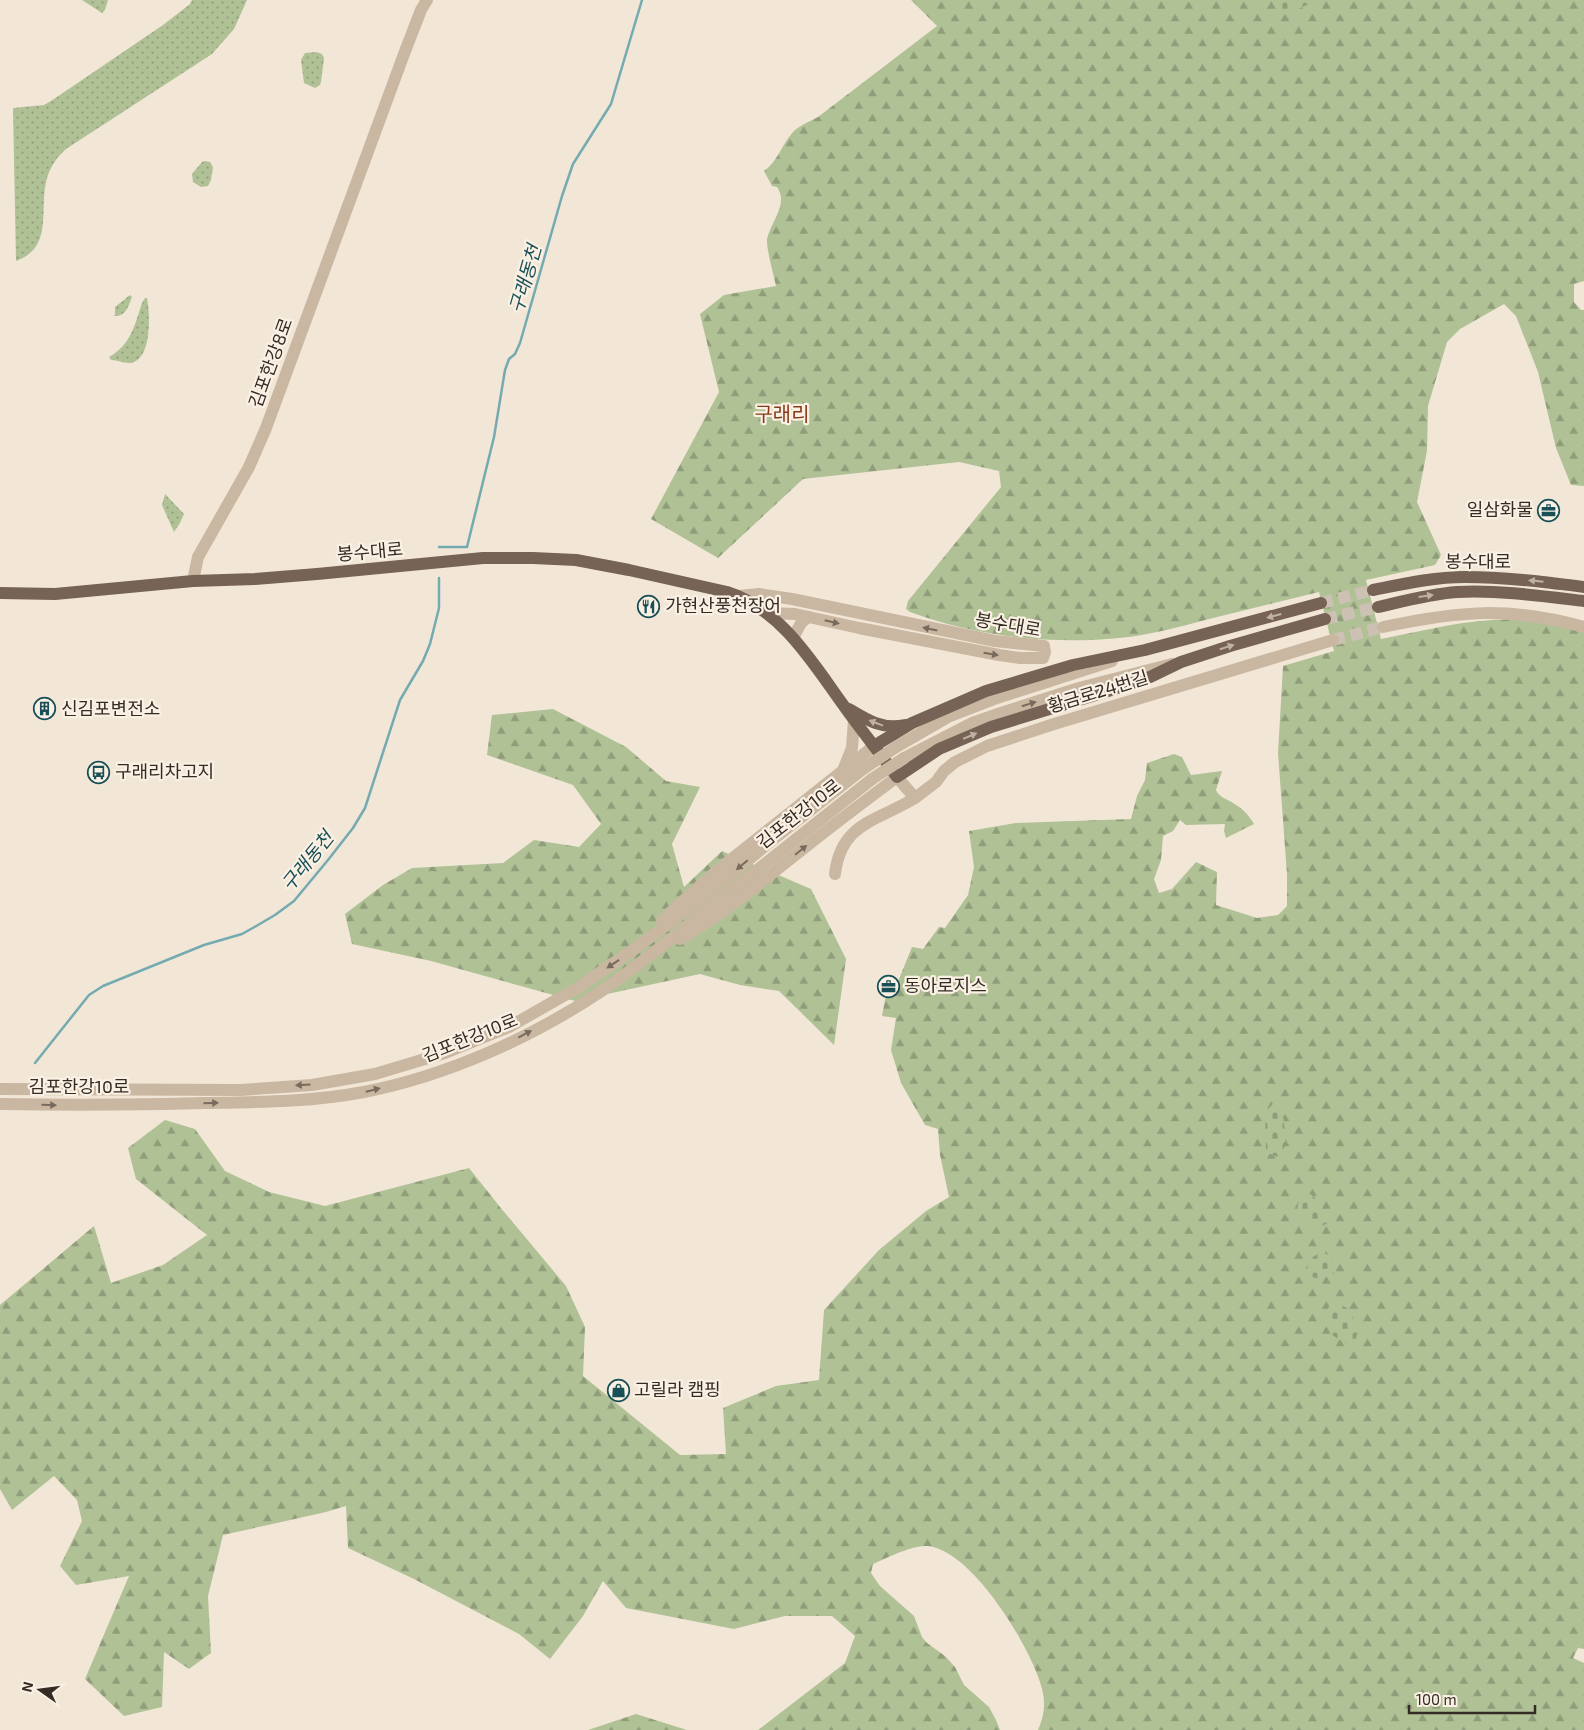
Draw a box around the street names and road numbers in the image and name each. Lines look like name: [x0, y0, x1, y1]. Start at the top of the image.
street label: 김포한강8로: [244, 315, 296, 410]
street label: 봉수대로: [336, 537, 404, 565]
street label: 봉수대로: [1445, 550, 1511, 572]
street label: 봉수대로: [974, 607, 1043, 641]
street label: 황금로24번길: [1045, 665, 1151, 717]
street label: 김포한강10로: [752, 774, 845, 853]
street label: 김포한강10로: [419, 1008, 520, 1066]
street label: 김포한강10로: [29, 1075, 129, 1097]

